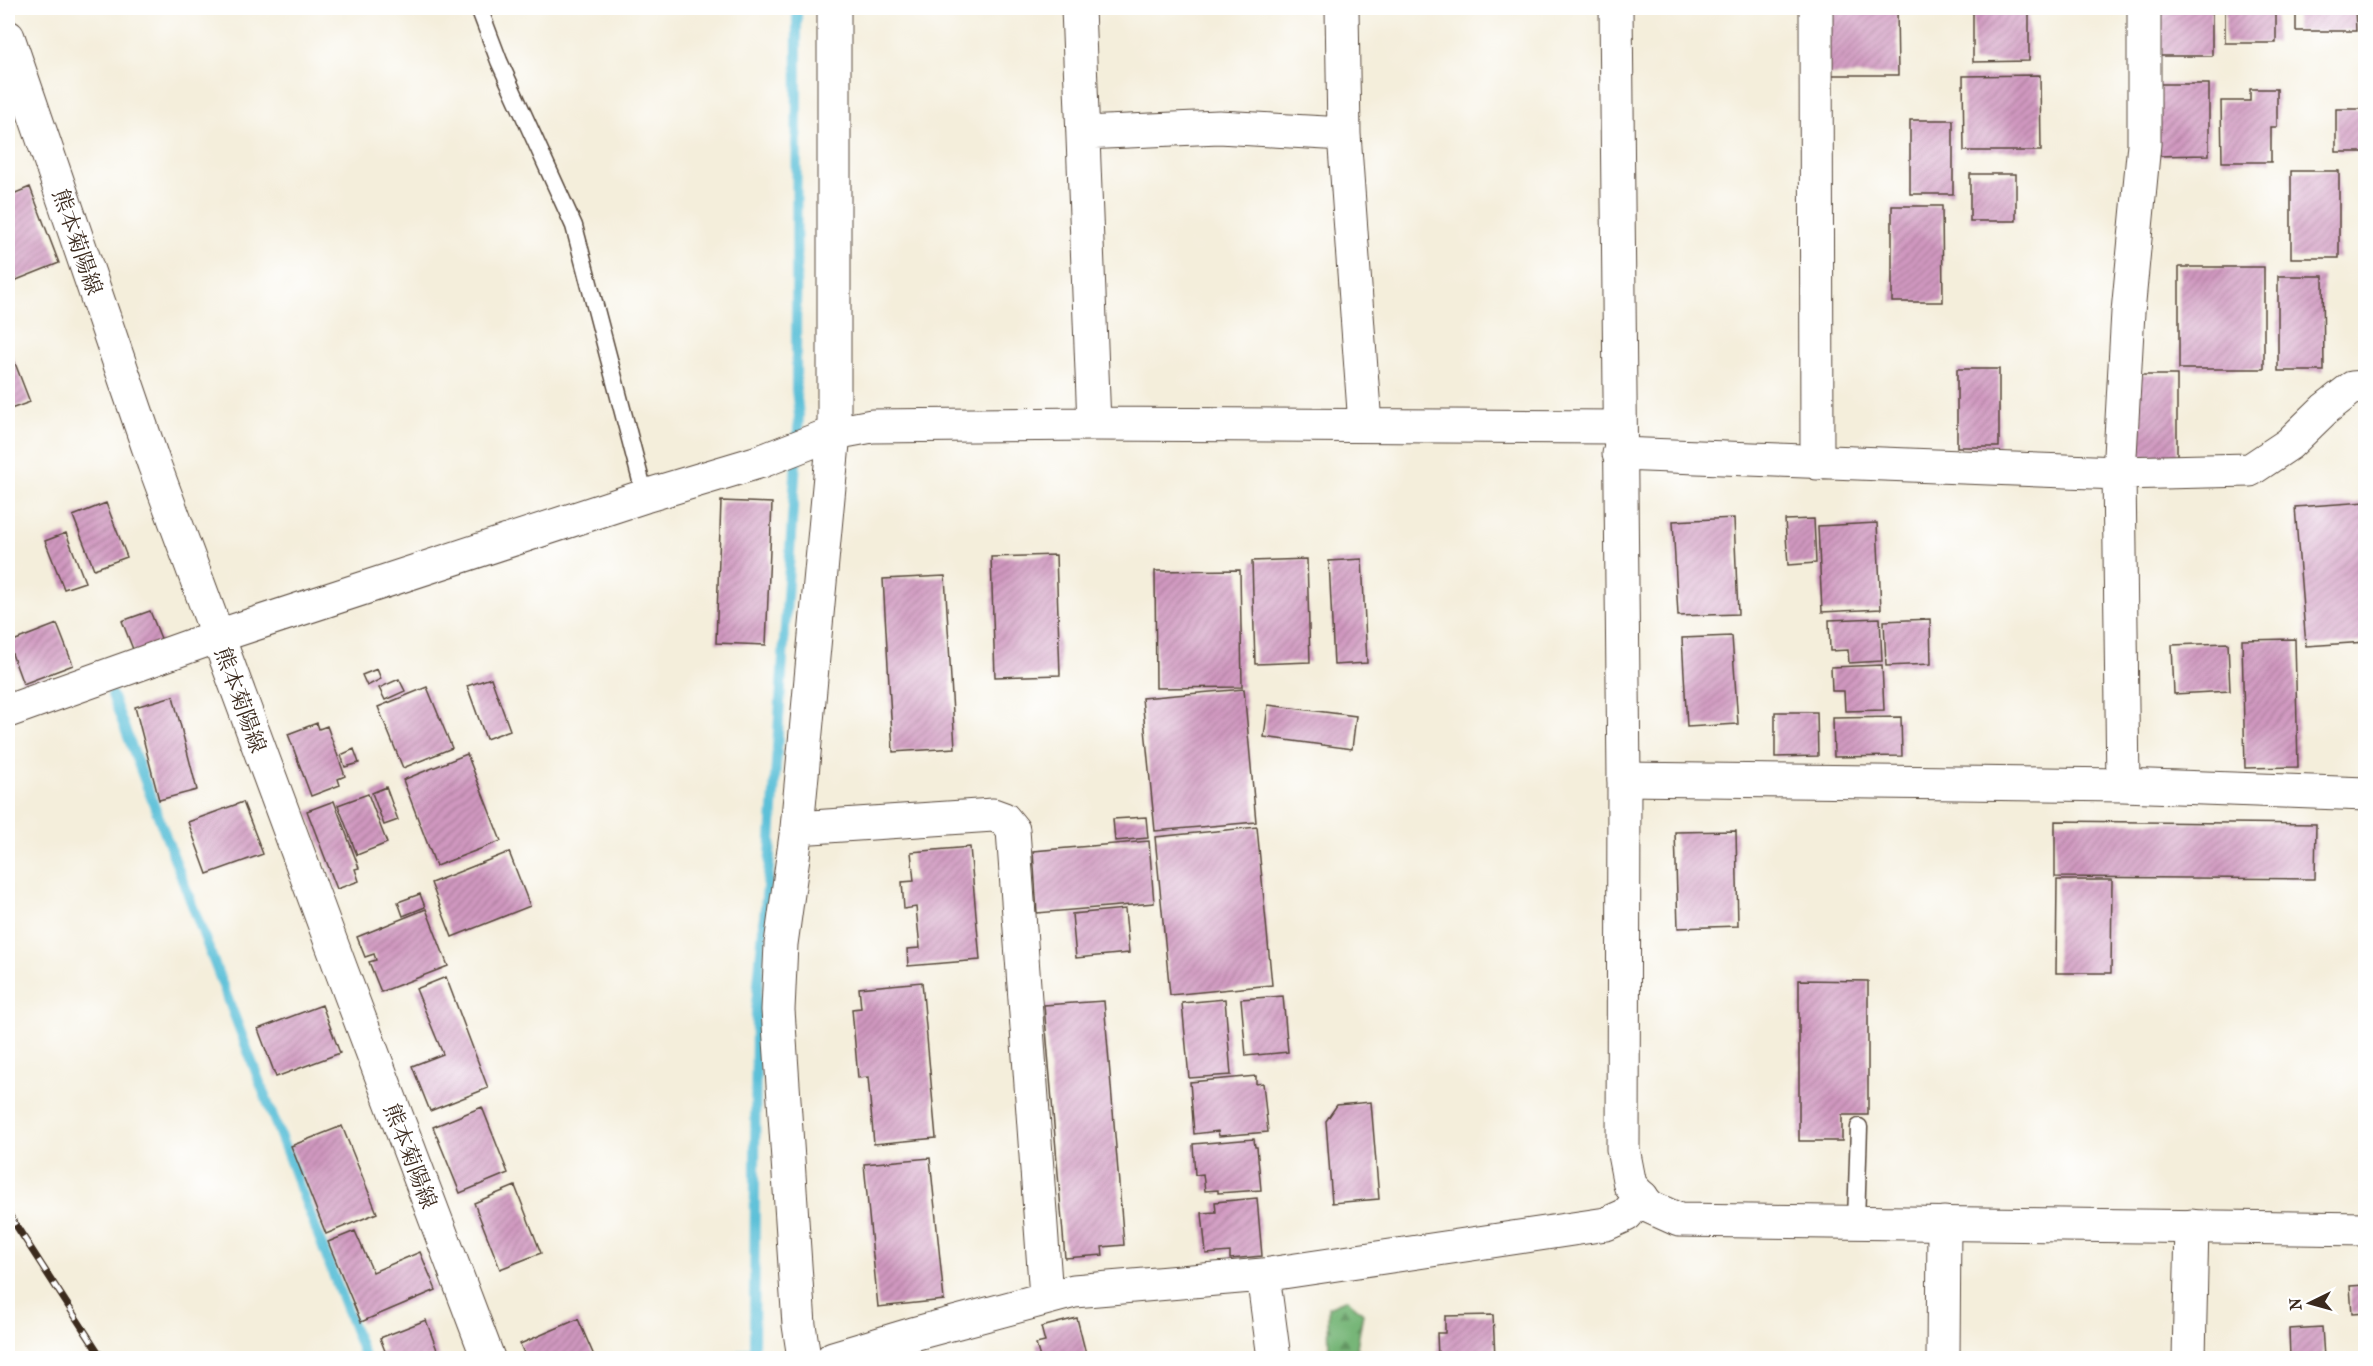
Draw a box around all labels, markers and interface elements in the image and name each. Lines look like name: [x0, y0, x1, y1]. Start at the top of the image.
street label: 熊本菊陽線: [47, 186, 107, 299]
street label: 熊本菊陽線: [209, 644, 271, 756]
street label: 熊本菊陽線: [378, 1100, 442, 1212]
north arrow: [2280, 1273, 2340, 1333]
text: N: [2285, 1297, 2306, 1311]

